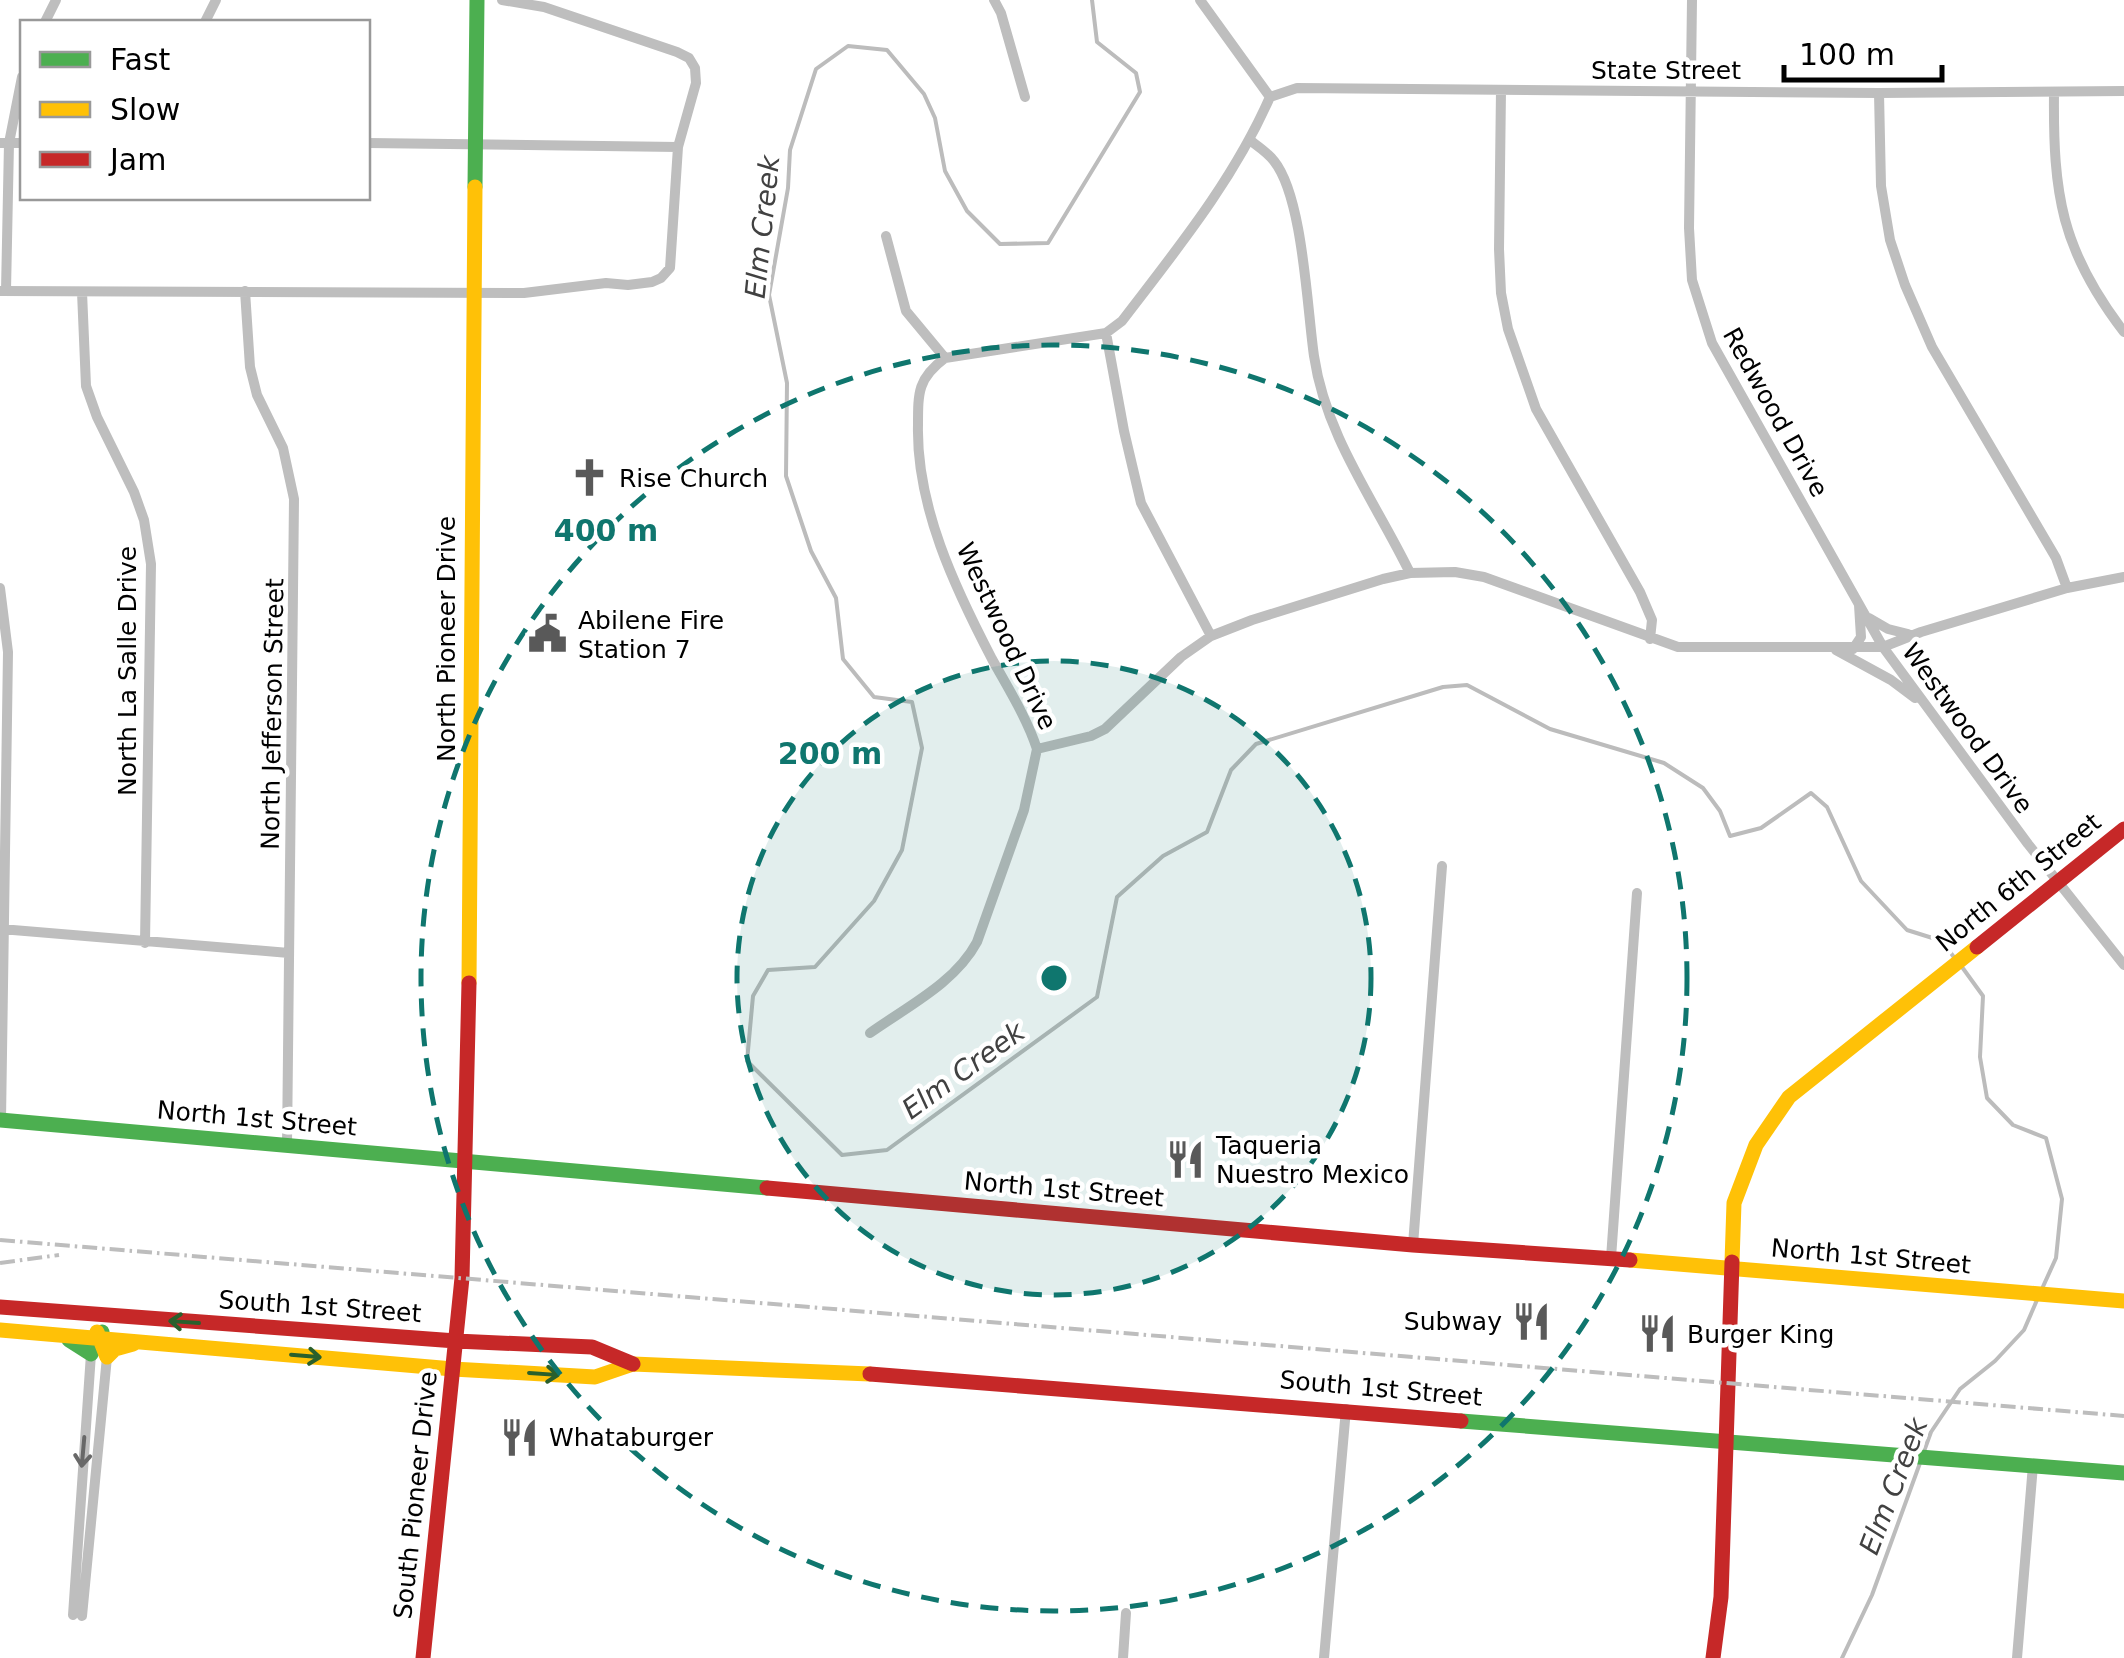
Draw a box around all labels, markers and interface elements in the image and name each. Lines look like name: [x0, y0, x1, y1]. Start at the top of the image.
legend: [20, 20, 370, 200]
scale bar: [1784, 20, 1942, 82]
text: 100 m: [1799, 37, 1895, 72]
text: Fast: [110, 42, 171, 77]
street label: State Street: [1591, 56, 1741, 85]
text: Slow: [110, 92, 180, 127]
text: Jam: [108, 142, 166, 177]
water label: Elm Creek: [739, 152, 787, 300]
street label: Redwood Drive: [1717, 323, 1834, 502]
church icon: Rise Church: [568, 457, 610, 499]
place label: Rise Church: [619, 464, 768, 493]
text: 400 m: [554, 513, 658, 548]
street label: North Pioneer Drive: [432, 516, 461, 762]
street label: Westwood Drive: [951, 538, 1063, 734]
street label: North La Salle Drive: [113, 546, 142, 796]
street label: North Jefferson Street: [256, 578, 289, 850]
place label: Abilene Fire Station 7: [578, 606, 724, 664]
public building icon: Abilene Fire Station 7: [527, 613, 569, 655]
street label: Westwood Drive: [1896, 638, 2039, 819]
text: 200 m: [778, 736, 882, 771]
street label: North 6th Street: [1930, 807, 2107, 958]
centre of rings: [1036, 960, 1072, 996]
water label: Elm Creek: [896, 1014, 1032, 1126]
street label: North 1st Street: [156, 1095, 358, 1142]
place label: Taqueria Nuestro Mexico: [1215, 1131, 1409, 1189]
restaurant icon: Taqueria Nuestro Mexico: [1165, 1138, 1207, 1180]
street label: North 1st Street: [963, 1166, 1165, 1213]
street label: North 1st Street: [1770, 1233, 1972, 1280]
street label: South 1st Street: [218, 1285, 423, 1328]
restaurant icon: Subway: [1511, 1300, 1553, 1342]
place label: Subway: [1404, 1307, 1502, 1336]
one-way arrow: [168, 1312, 200, 1331]
restaurant icon: Burger King: [1636, 1313, 1678, 1355]
place label: Burger King: [1687, 1320, 1834, 1349]
one-way arrow: [290, 1347, 322, 1366]
one-way arrow: [528, 1365, 560, 1384]
street label: South 1st Street: [1278, 1365, 1484, 1412]
street label: South Pioneer Drive: [388, 1370, 443, 1620]
water label: Elm Creek: [1852, 1412, 1935, 1559]
restaurant icon: Whataburger: [498, 1416, 540, 1458]
place label: Whataburger: [549, 1423, 714, 1452]
one-way arrow: [74, 1435, 93, 1467]

